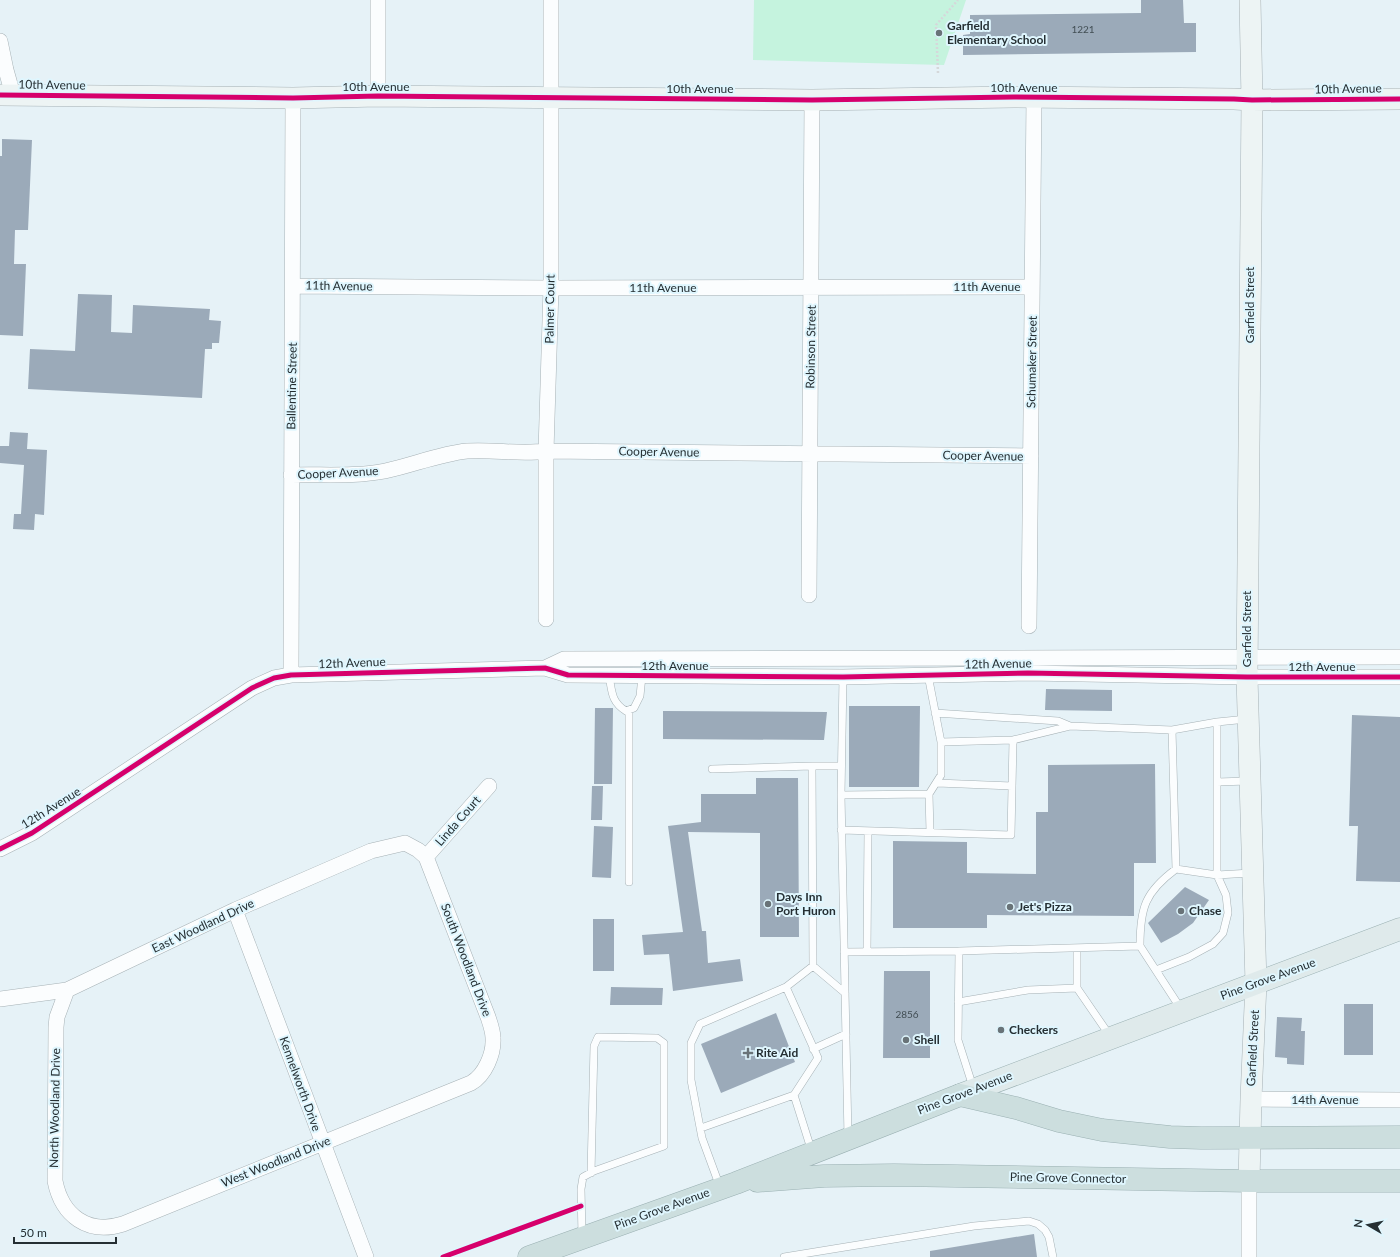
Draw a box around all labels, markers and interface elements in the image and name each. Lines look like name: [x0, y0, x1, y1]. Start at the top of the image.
place label: Garfield Elementary School: [947, 18, 1046, 47]
house number: 1221: [1071, 23, 1095, 35]
marker: Garfield Elementary School: [934, 28, 944, 38]
street label: 10th Avenue: [18, 76, 86, 93]
street label: 10th Avenue: [342, 79, 410, 94]
street label: 10th Avenue: [990, 80, 1058, 95]
street label: 10th Avenue: [1314, 80, 1382, 97]
street label: 10th Avenue: [666, 81, 734, 96]
street label: Garfield Street: [1242, 266, 1257, 343]
street label: Palmer Court: [541, 274, 558, 344]
street label: 11th Avenue: [305, 277, 373, 294]
street label: 11th Avenue: [953, 279, 1021, 294]
street label: 11th Avenue: [629, 280, 697, 295]
street label: Robinson Street: [802, 304, 819, 389]
street label: Schumaker Street: [1023, 315, 1040, 408]
street label: Ballentine Street: [283, 342, 300, 430]
street label: Cooper Avenue: [618, 443, 700, 460]
street label: Cooper Avenue: [942, 447, 1024, 464]
street label: Cooper Avenue: [297, 463, 379, 482]
street label: Garfield Street: [1239, 590, 1254, 667]
street label: 12th Avenue: [318, 654, 386, 671]
street label: 12th Avenue: [964, 655, 1032, 672]
street label: 12th Avenue: [641, 658, 709, 673]
street label: 12th Avenue: [1288, 659, 1356, 674]
street label: 12th Avenue: [18, 783, 83, 832]
street label: Linda Court: [432, 792, 484, 849]
place label: Days Inn Port Huron: [776, 889, 836, 918]
street label: East Woodland Drive: [149, 895, 256, 956]
marker: Days Inn Port Huron: [763, 899, 773, 909]
place label: Jet's Pizza: [1018, 899, 1072, 914]
street label: South Woodland Drive: [438, 901, 495, 1018]
marker: Jet's Pizza: [1005, 902, 1015, 912]
place label: Chase: [1189, 903, 1222, 918]
marker: Chase: [1176, 906, 1186, 916]
street label: Pine Grove Avenue: [1218, 954, 1318, 1003]
house number: 2856: [895, 1008, 919, 1020]
street label: Garfield Street: [1243, 1009, 1262, 1087]
place label: Checkers: [1009, 1022, 1058, 1037]
marker: Checkers: [996, 1025, 1006, 1035]
place label: Shell: [914, 1032, 940, 1047]
street label: Kennelworth Drive: [276, 1034, 325, 1133]
marker: Shell: [901, 1035, 911, 1045]
place label: Rite Aid: [756, 1045, 798, 1060]
street label: North Woodland Drive: [46, 1048, 63, 1168]
marker: Rite Aid: [743, 1048, 753, 1058]
street label: Pine Grove Avenue: [915, 1068, 1014, 1118]
street label: 14th Avenue: [1291, 1092, 1359, 1107]
street label: West Woodland Drive: [219, 1133, 333, 1190]
street label: Pine Grove Connector: [1010, 1169, 1127, 1186]
street label: Pine Grove Avenue: [612, 1184, 712, 1233]
north arrow: [1348, 1205, 1388, 1245]
text: N: [1351, 1218, 1365, 1229]
scale bar: [14, 1219, 116, 1245]
text: 50 m: [20, 1225, 47, 1240]

